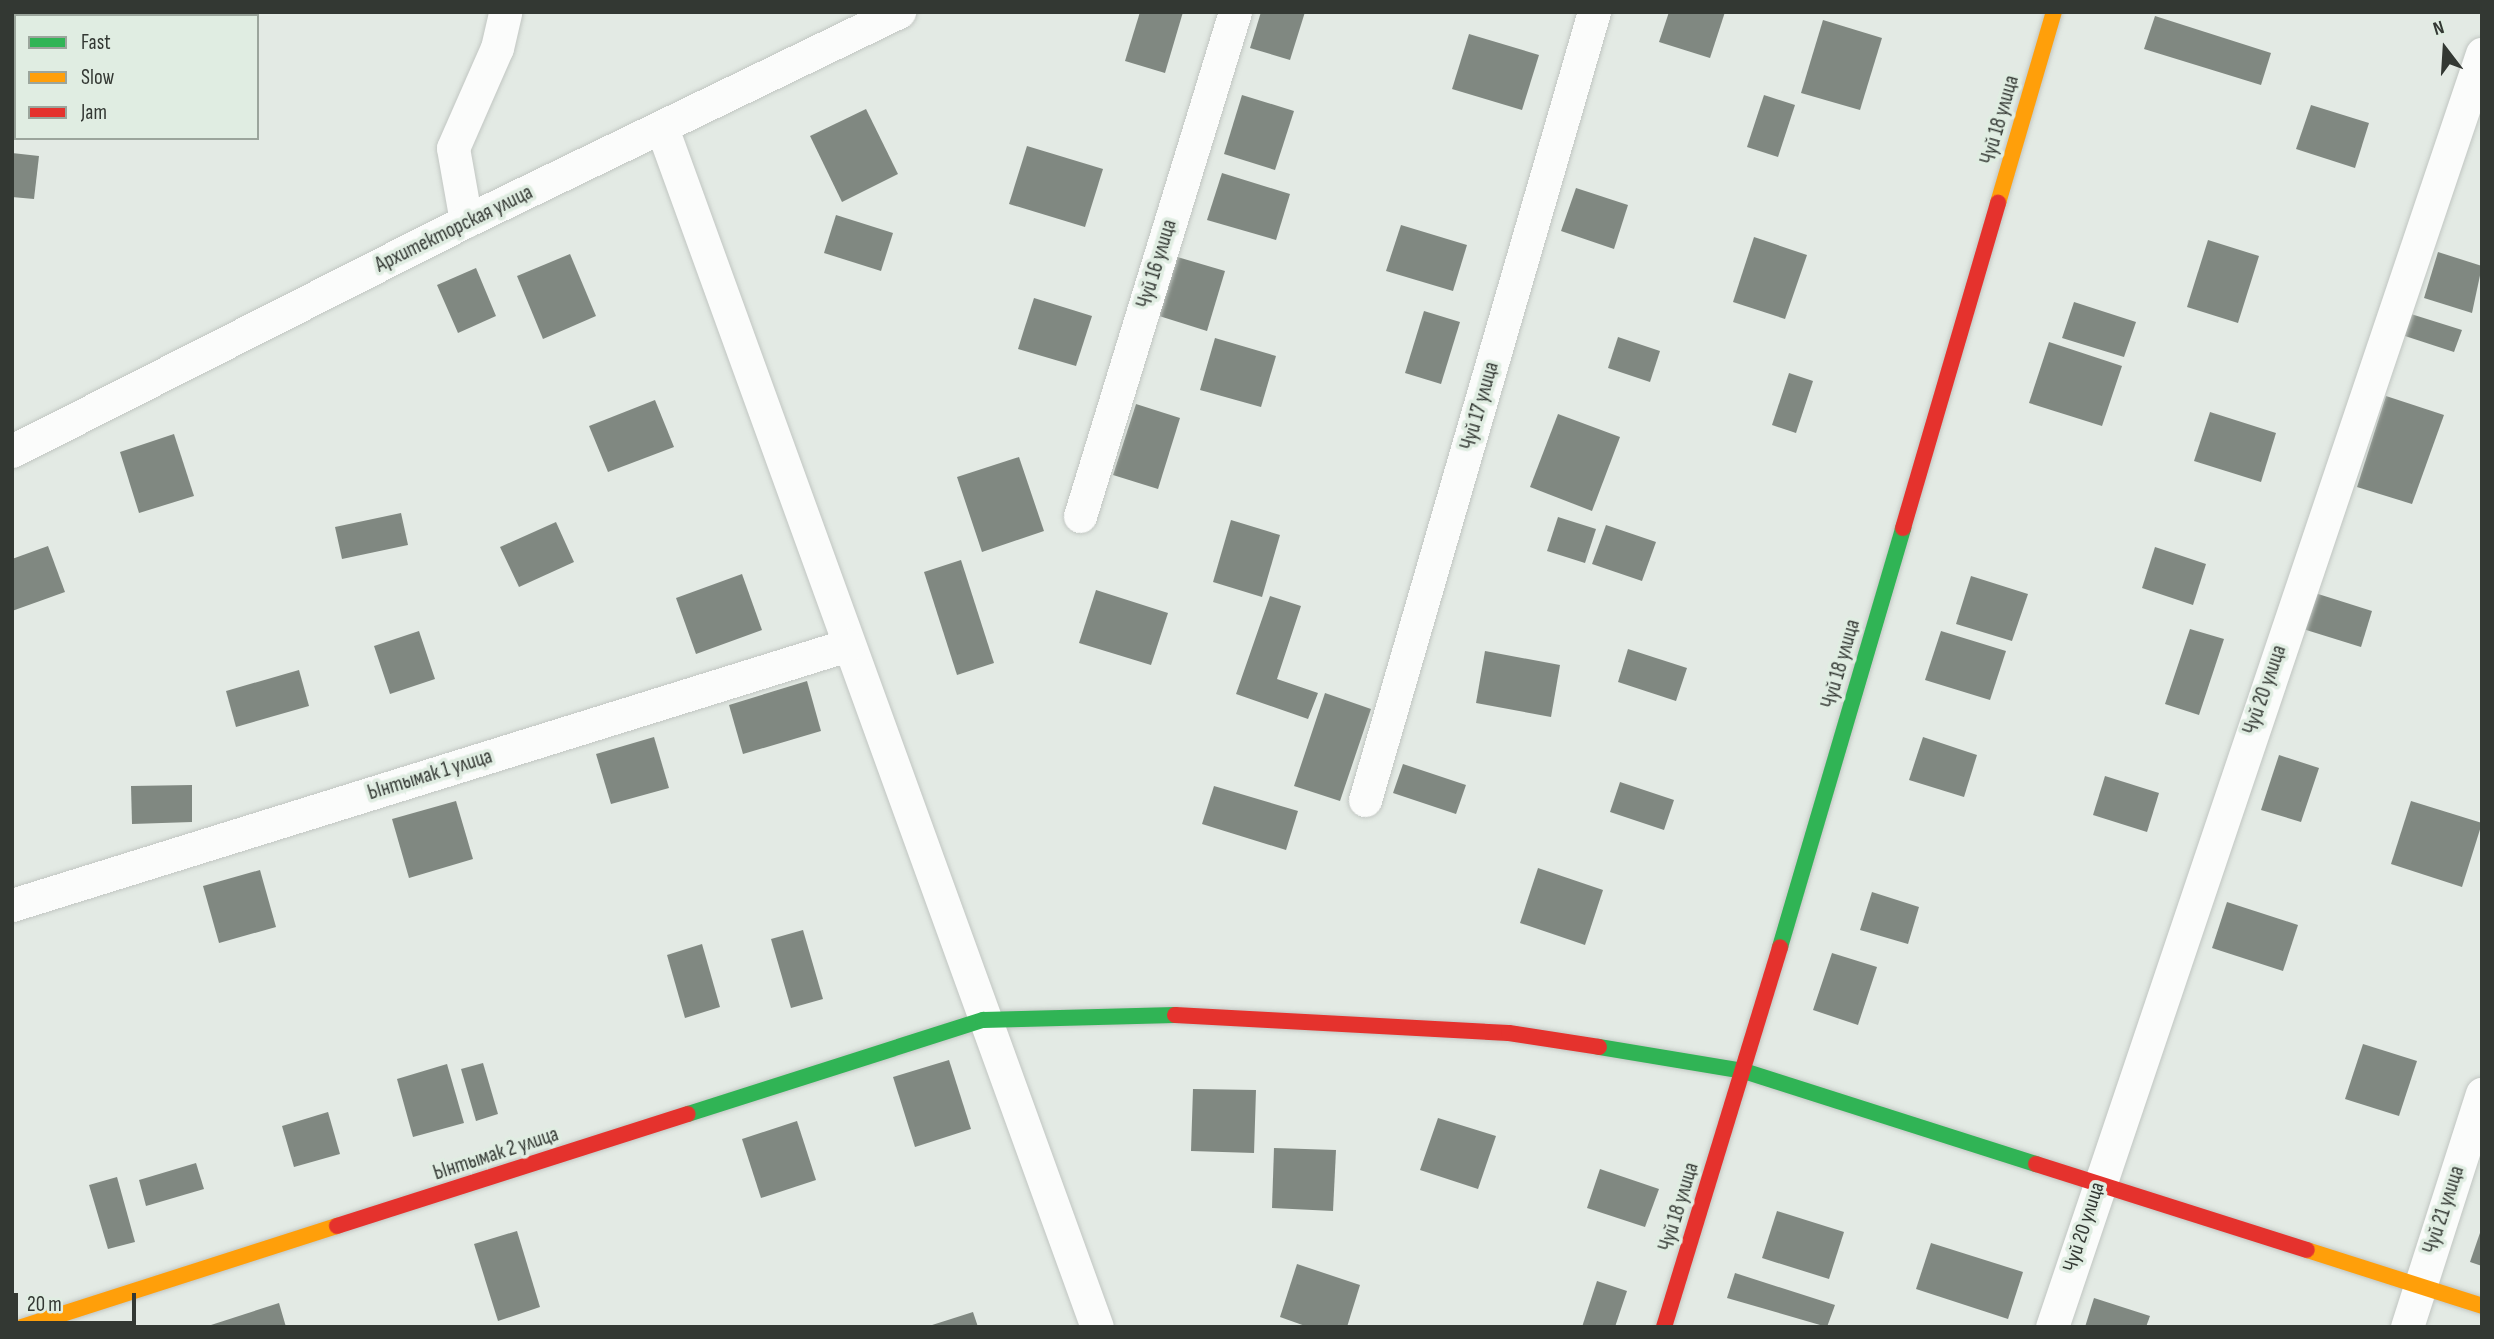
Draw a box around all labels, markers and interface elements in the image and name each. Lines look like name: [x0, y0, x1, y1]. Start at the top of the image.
legend: [14, 14, 259, 140]
north arrow: [2410, 14, 2480, 84]
text: N: [2430, 16, 2447, 41]
text: Fast: [81, 30, 111, 55]
text: Slow: [81, 65, 114, 90]
street label: Чуй 18 улица: [1975, 73, 2025, 167]
text: Jam: [81, 100, 107, 125]
street label: Архитекторская улица: [371, 180, 537, 278]
street label: Чуй 16 улица: [1132, 217, 1182, 311]
street label: Чуй 17 улица: [1455, 359, 1505, 453]
street label: Чуй 18 улица: [1816, 617, 1866, 711]
street label: Чуй 20 улица: [2238, 642, 2292, 738]
street label: Ынтымак 1 улица: [365, 744, 495, 806]
street label: Ынтымак 2 улица: [430, 1122, 562, 1186]
street label: Чуй 18 улица: [1654, 1160, 1704, 1254]
street label: Чуй 21 улица: [2418, 1163, 2470, 1257]
street label: Чуй 20 улица: [2058, 1179, 2110, 1275]
scale bar: [18, 1280, 140, 1324]
text: 20 m: [27, 1292, 62, 1317]

